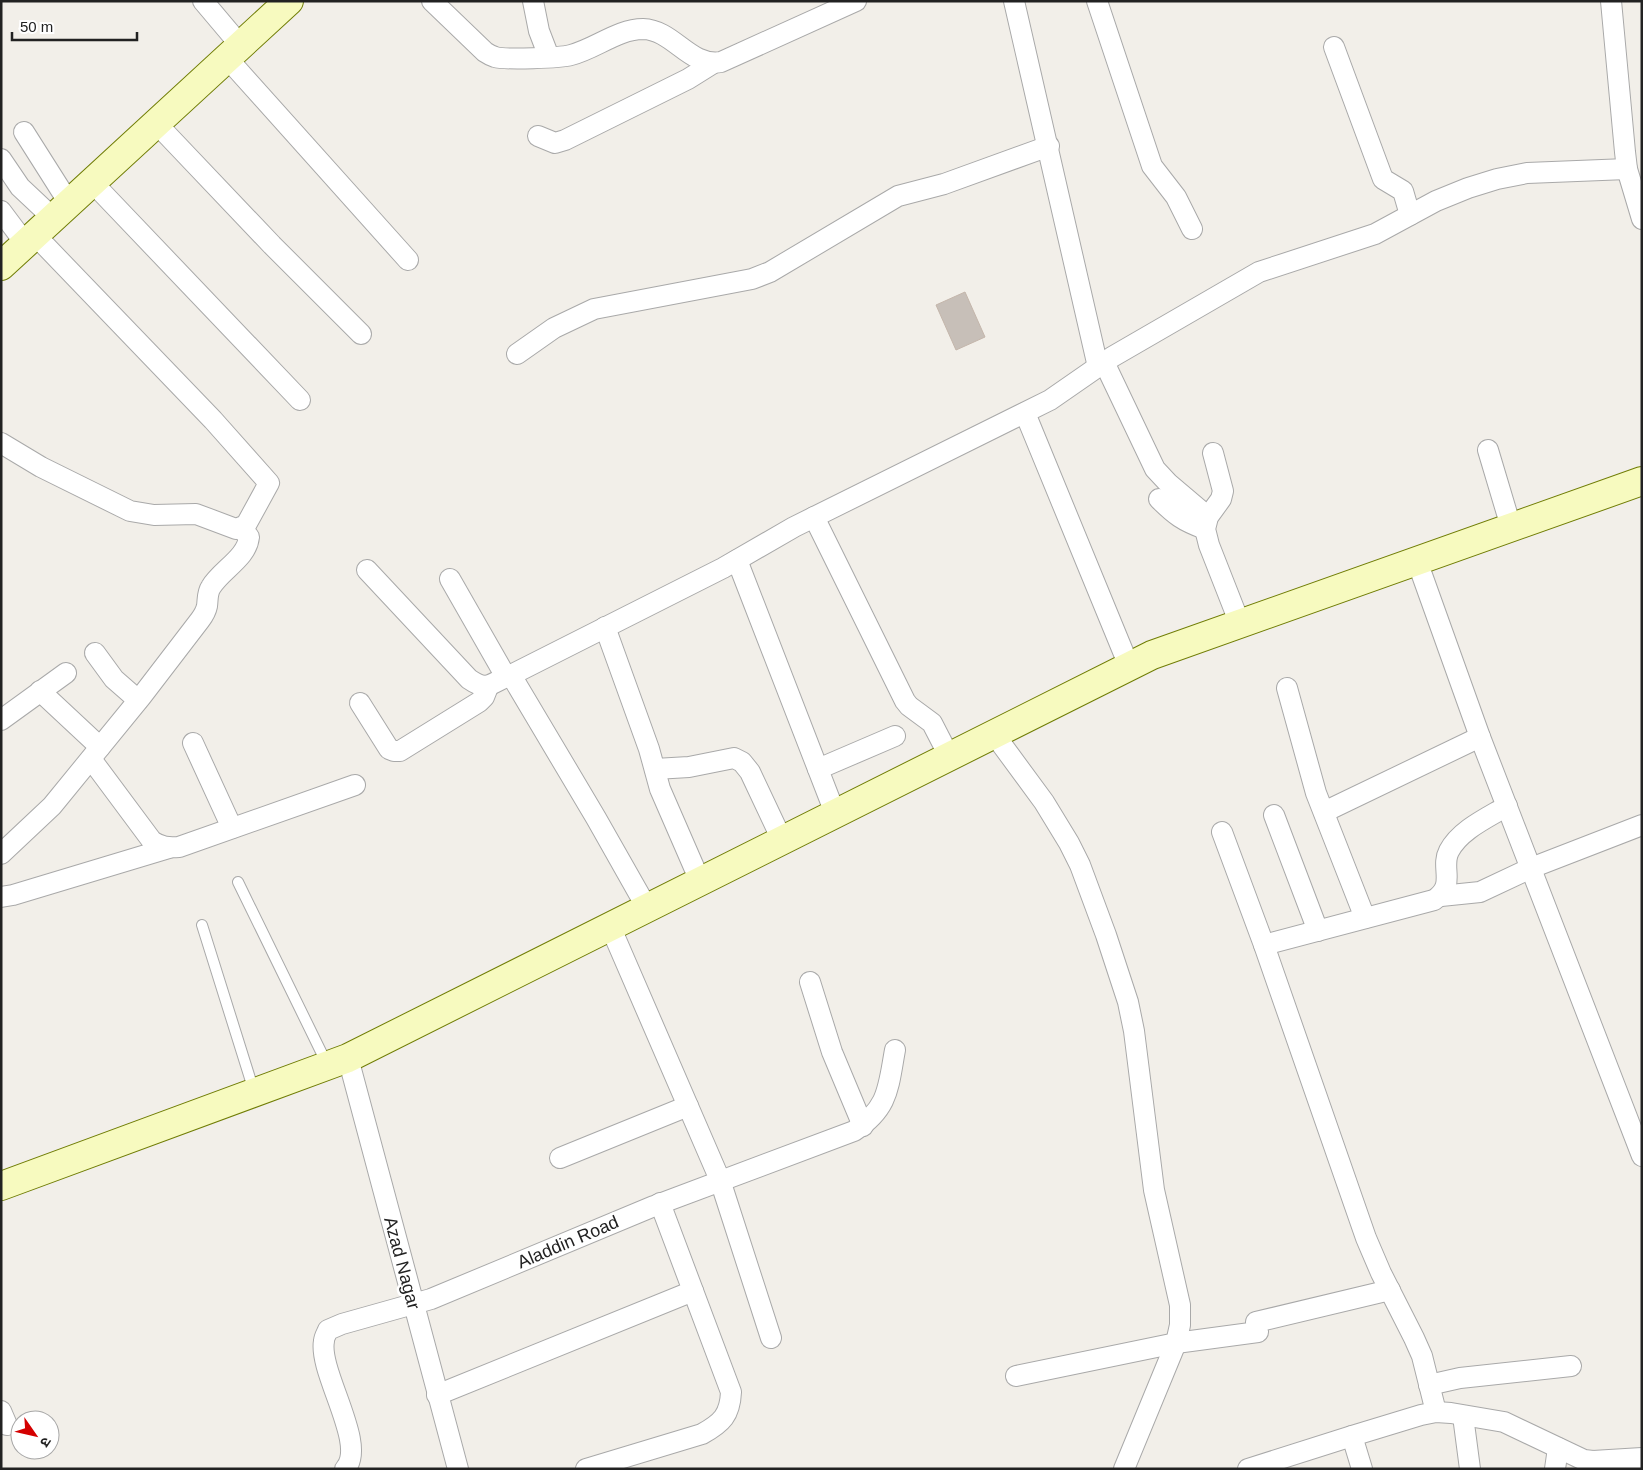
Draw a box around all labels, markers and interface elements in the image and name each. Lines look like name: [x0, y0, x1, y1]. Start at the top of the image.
scale bar: [12, 10, 138, 42]
text: 50 m: [20, 18, 53, 35]
street label: Aladdin Road: [514, 1212, 622, 1272]
street label: Azad Nagar: [380, 1215, 424, 1311]
north arrow: [10, 1410, 60, 1460]
text: उ: [36, 1434, 55, 1451]

